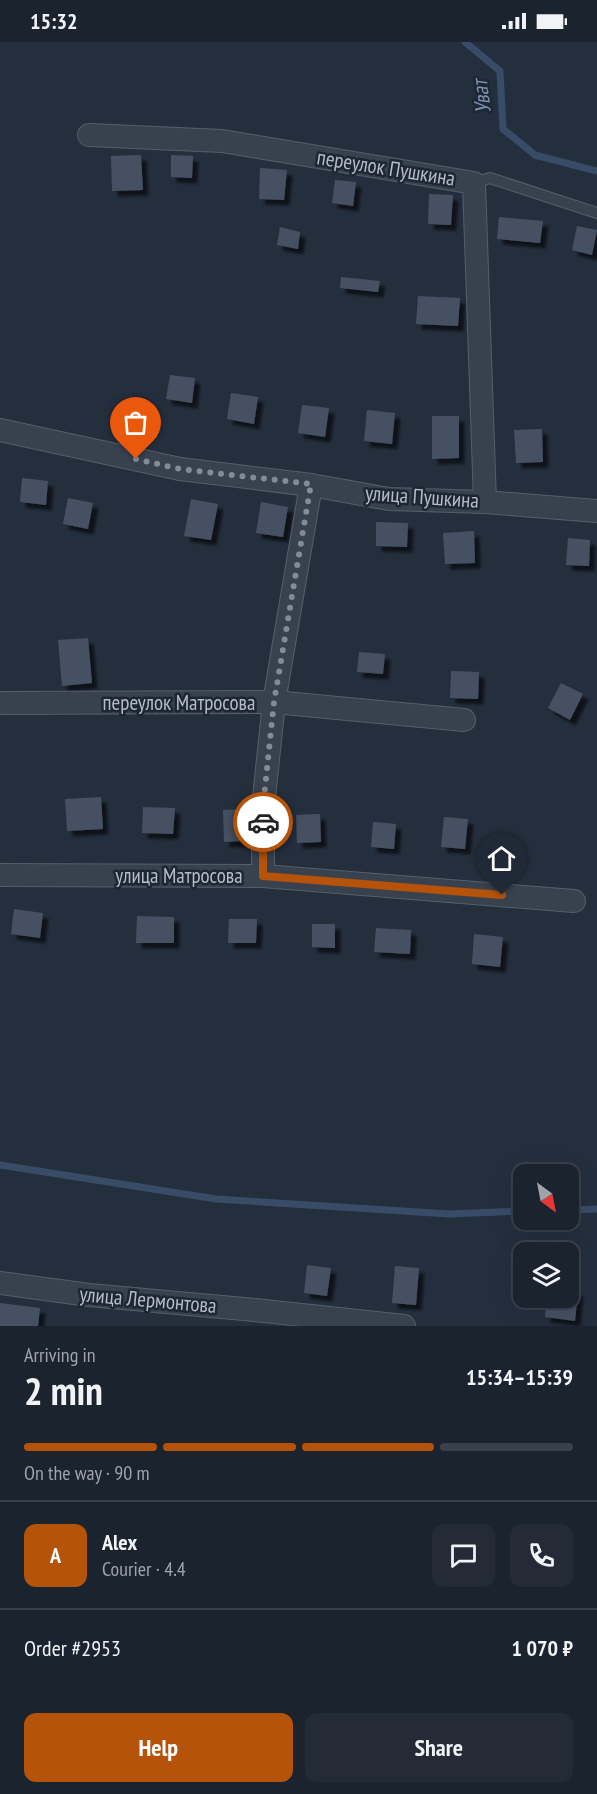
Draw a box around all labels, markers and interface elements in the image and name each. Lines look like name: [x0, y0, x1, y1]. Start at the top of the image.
text: 15:32: [30, 7, 78, 35]
water label: Уват: [465, 76, 497, 115]
street label: переулок Пушкина: [315, 143, 457, 192]
pin: [110, 397, 161, 459]
icon: bag: [119, 406, 152, 439]
street label: улица Пушкина: [364, 479, 480, 514]
street label: переулок Матросова: [103, 689, 255, 716]
courier: [233, 792, 293, 852]
icon: car: [247, 806, 280, 839]
pin: [476, 833, 527, 895]
icon: home: [485, 842, 518, 875]
street label: улица Матросова: [115, 862, 243, 889]
north arrow: [513, 1164, 579, 1230]
map controls: [513, 1164, 579, 1308]
button: layers: [513, 1242, 579, 1308]
street label: улица Лермонтова: [78, 1280, 218, 1319]
text: Arriving in: [24, 1342, 96, 1368]
text: 15:34–15:39: [466, 1363, 573, 1391]
text: 2 min: [24, 1365, 103, 1416]
text: On the way · 90 m: [24, 1460, 150, 1486]
button: chat: [432, 1524, 495, 1587]
button: phone: [510, 1524, 573, 1587]
text: Alex: [102, 1528, 137, 1556]
text: A: [50, 1541, 61, 1569]
text: Courier · 4.4: [102, 1556, 186, 1582]
text: Order #2953: [24, 1634, 121, 1662]
text: 1 070 ₽: [511, 1634, 573, 1662]
button: Help: [24, 1713, 293, 1782]
button: Share: [305, 1713, 573, 1782]

